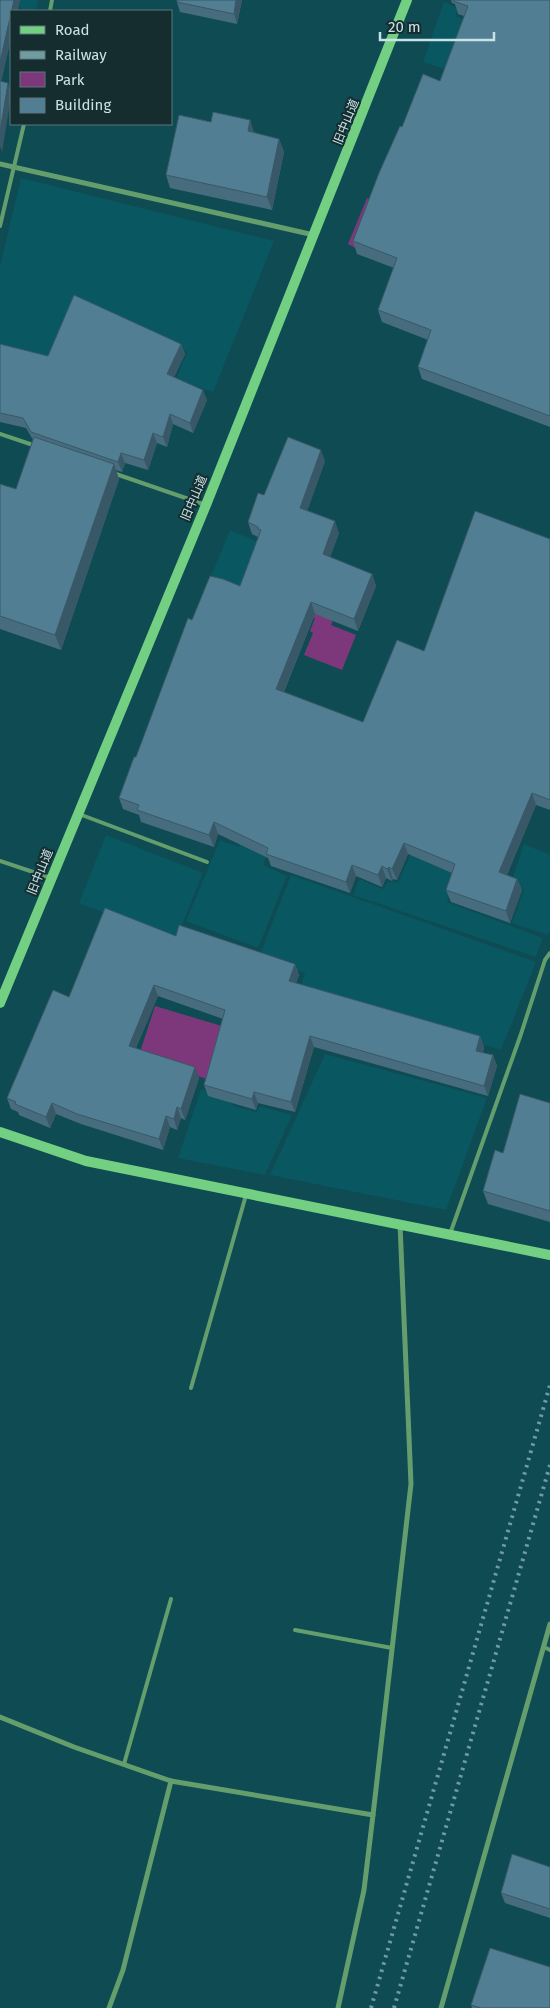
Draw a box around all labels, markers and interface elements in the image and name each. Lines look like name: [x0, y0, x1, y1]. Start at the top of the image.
legend: [10, 10, 172, 125]
scale bar: [380, 10, 494, 42]
text: 20 m: [388, 18, 421, 36]
text: Road: [55, 21, 90, 39]
text: Railway: [55, 46, 107, 64]
text: Park: [55, 71, 85, 89]
text: Building: [55, 96, 111, 114]
street label: 旧中山道: [331, 97, 361, 147]
street label: 旧中山道: [178, 473, 210, 523]
street label: 旧中山道: [25, 847, 55, 897]

